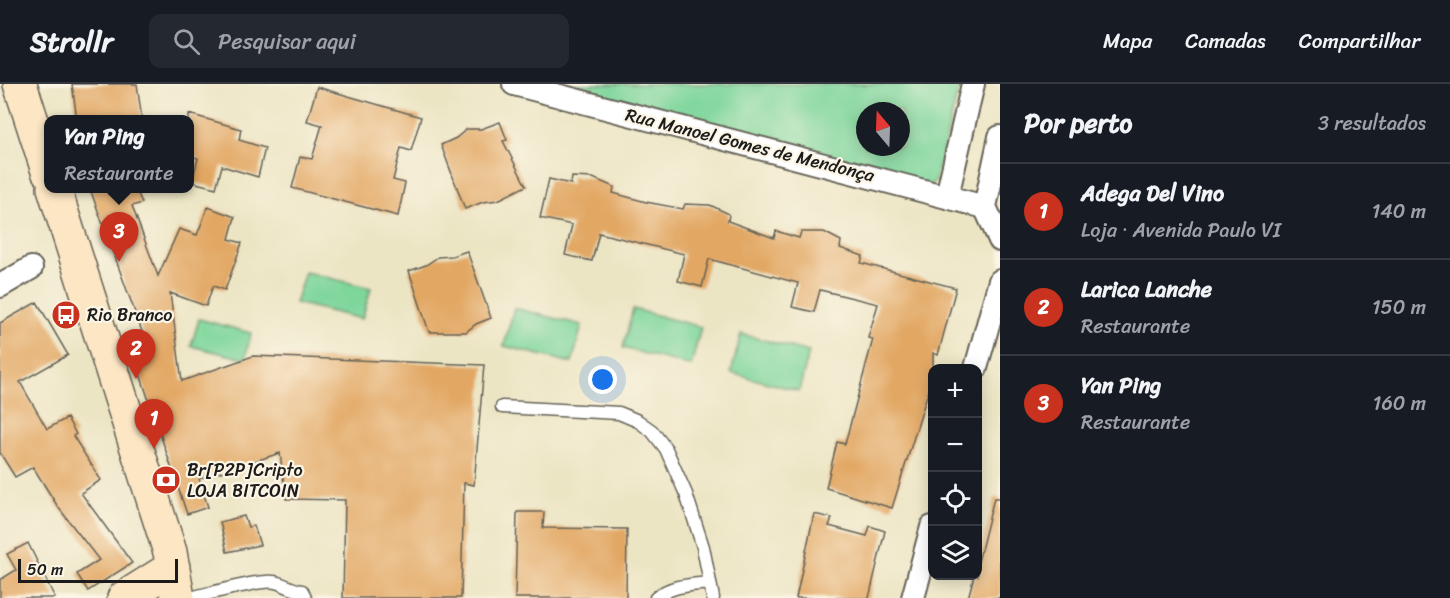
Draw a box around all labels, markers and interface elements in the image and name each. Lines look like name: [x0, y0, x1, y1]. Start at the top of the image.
search box: [149, 14, 569, 68]
text: Strollr: [30, 17, 113, 66]
text: Pesquisar aqui: [218, 22, 356, 61]
text: Mapa: [1103, 22, 1152, 60]
text: Camadas: [1185, 22, 1266, 60]
text: Compartilhar: [1299, 22, 1420, 60]
icon: search: [170, 25, 203, 58]
street label: Rua Manoel Gomes de Mendonça: [622, 99, 879, 192]
text: Por perto: [1024, 100, 1132, 146]
north arrow: [856, 102, 910, 156]
text: 3 resultados: [1318, 106, 1426, 141]
popup: [44, 115, 194, 193]
text: Yan Ping: [64, 117, 145, 156]
text: Restaurante: [64, 156, 174, 191]
text: Adega Del Vino: [1081, 174, 1224, 213]
text: 1: [1039, 194, 1048, 229]
text: 140 m: [1372, 194, 1426, 229]
pin: 3: [100, 212, 138, 262]
text: Loja · Avenida Paulo VI: [1081, 213, 1281, 248]
text: Larica Lanche: [1081, 270, 1212, 309]
text: 2: [1038, 290, 1049, 325]
text: 150 m: [1372, 290, 1426, 325]
bus stop icon: Rio Branco: [50, 299, 82, 331]
place label: Rio Branco: [87, 299, 173, 331]
text: Restaurante: [1081, 309, 1190, 344]
pin: 2: [116, 330, 156, 379]
map controls: [928, 364, 982, 580]
button: +: [928, 364, 982, 418]
your location: [588, 365, 617, 394]
text: Yan Ping: [1081, 366, 1161, 405]
text: 3: [1038, 386, 1049, 421]
text: 160 m: [1373, 386, 1426, 421]
pin: 1: [134, 400, 174, 449]
text: Restaurante: [1081, 405, 1190, 440]
button: −: [928, 418, 982, 472]
place label: Br[P2P]Cripto LOJA BITCOIN: [187, 454, 303, 507]
bank icon: Br[P2P]Cripto LOJA BITCOIN: [150, 464, 182, 496]
button: locate: [928, 472, 982, 526]
button: layers: [928, 526, 982, 580]
text: 50 m: [27, 555, 63, 584]
scale bar: [18, 556, 178, 584]

